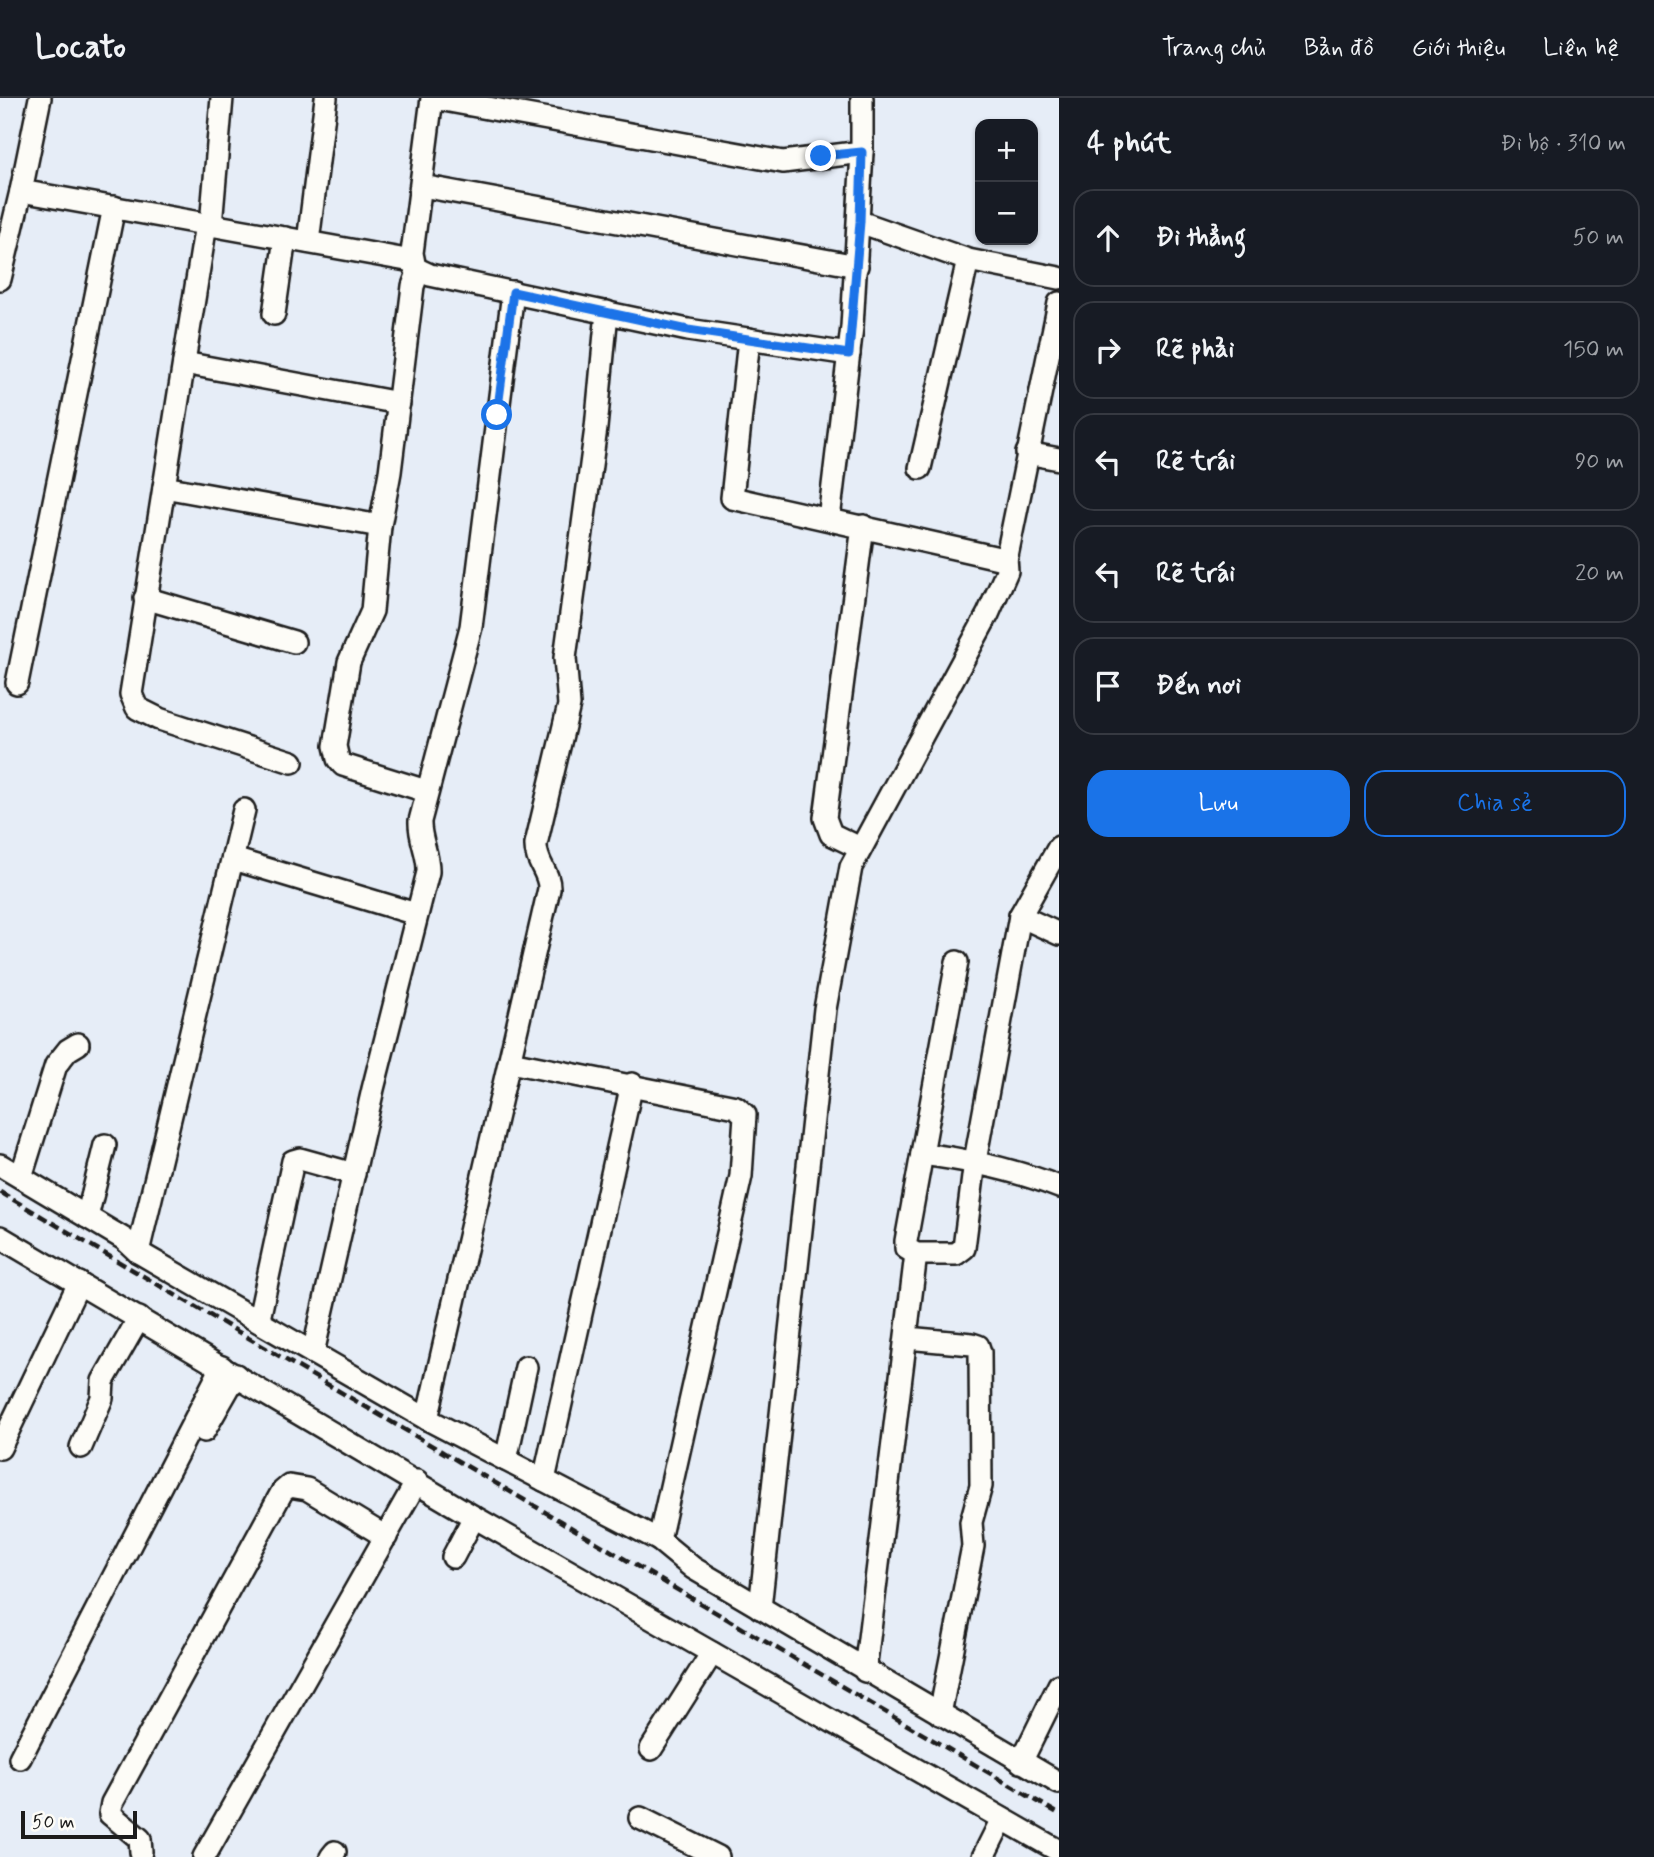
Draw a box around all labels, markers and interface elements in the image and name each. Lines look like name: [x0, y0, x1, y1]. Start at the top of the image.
text: Locato: [35, 26, 126, 70]
text: Trang chủ: [1162, 33, 1266, 64]
text: Bản đồ: [1304, 33, 1374, 64]
text: Giới thiệu: [1412, 33, 1505, 64]
text: Liên hệ: [1543, 33, 1619, 64]
map controls: [975, 119, 1038, 245]
button: +: [975, 119, 1038, 182]
text: 4 phút: [1087, 124, 1171, 163]
text: Đi bộ · 310 m: [1501, 129, 1626, 159]
route end: [805, 140, 836, 171]
button: −: [975, 182, 1038, 245]
icon: ahead: [1089, 219, 1127, 257]
text: Đi thẳng: [1156, 221, 1246, 255]
text: 50 m: [1573, 223, 1624, 253]
icon: right: [1089, 331, 1127, 369]
text: Rẽ phải: [1156, 333, 1234, 367]
text: 150 m: [1563, 335, 1624, 365]
route start: [481, 399, 512, 430]
icon: left: [1089, 443, 1127, 481]
text: Rẽ trái: [1156, 445, 1235, 479]
text: 90 m: [1575, 447, 1624, 477]
icon: left: [1089, 555, 1127, 593]
text: Rẽ trái: [1156, 557, 1235, 591]
text: 20 m: [1575, 559, 1624, 589]
icon: arrive: [1089, 667, 1127, 705]
text: Đến nơi: [1156, 669, 1241, 703]
button: Lưu: [1087, 770, 1350, 837]
button: Chia sẻ: [1364, 770, 1626, 837]
scale bar: [21, 1808, 136, 1840]
text: 50 m: [32, 1810, 75, 1835]

